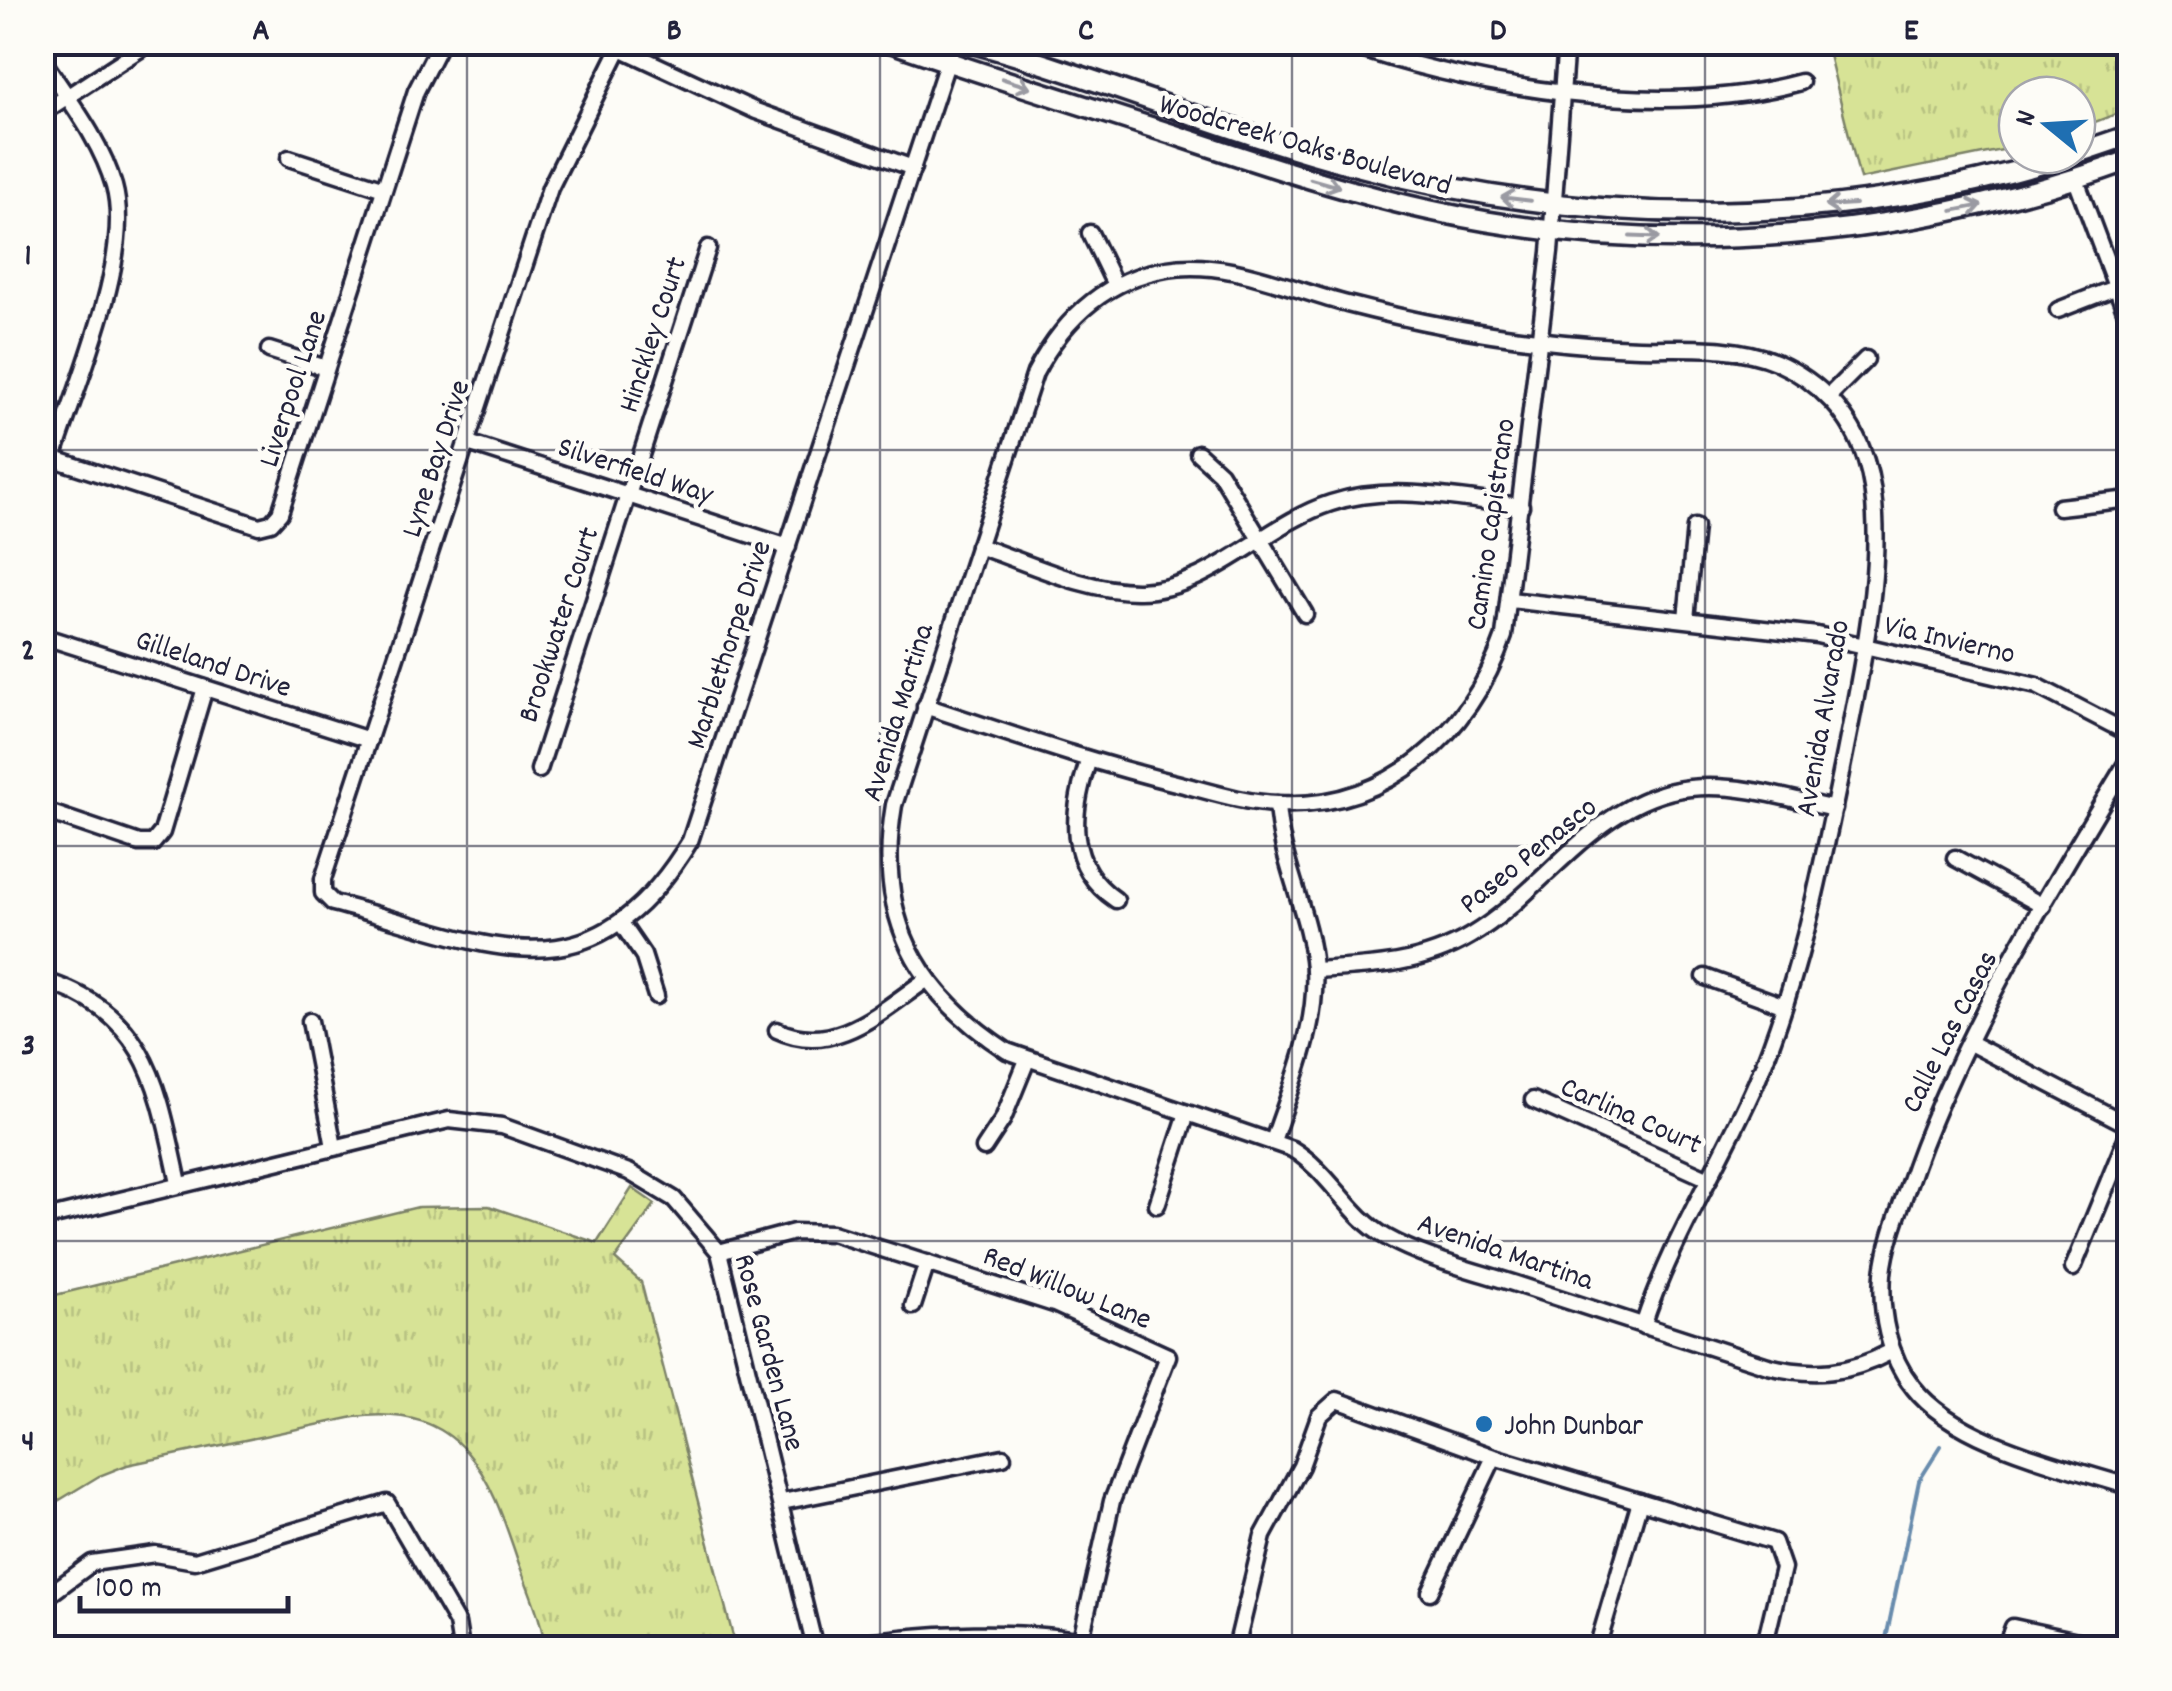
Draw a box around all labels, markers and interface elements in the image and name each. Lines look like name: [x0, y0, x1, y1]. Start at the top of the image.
text: A: [252, 10, 270, 56]
text: B: [666, 10, 682, 56]
text: C: [1078, 10, 1094, 56]
text: D: [1490, 10, 1507, 56]
text: E: [1904, 10, 1919, 56]
one-way arrow: [999, 75, 1031, 93]
north arrow: [1997, 75, 2097, 175]
street label: Woodcreek Oaks Boulevard: [1153, 85, 1456, 210]
text: N: [2007, 106, 2049, 132]
one-way arrow: [1309, 175, 1340, 193]
one-way arrow: [1501, 189, 1533, 208]
one-way arrow: [1825, 196, 1857, 215]
one-way arrow: [1951, 198, 1983, 217]
one-way arrow: [1628, 228, 1660, 247]
text: 1: [24, 235, 32, 281]
street label: Hinckley Court: [610, 252, 701, 419]
street label: Liverpool Lane: [250, 305, 341, 473]
street label: Lyne Bay Drive: [393, 375, 484, 544]
street label: Camino Capistrano: [1457, 416, 1530, 633]
street label: Silverfield Way: [551, 428, 719, 519]
street label: Brookwater Court: [509, 522, 613, 729]
street label: Marblethorpe Drive: [677, 535, 785, 755]
street label: Via Invierno: [1879, 606, 2019, 678]
street label: Avenida Alvarado: [1787, 617, 1864, 821]
street label: Avenida Martina: [853, 618, 948, 807]
street label: Gilleland Drive: [129, 621, 296, 712]
text: 2: [21, 630, 35, 676]
street label: Paseo Penasco: [1452, 788, 1608, 927]
street label: Calle Las Casas: [1893, 944, 2011, 1122]
text: 3: [21, 1025, 35, 1071]
street label: Carlina Court: [1553, 1068, 1708, 1168]
street label: Avenida Martina: [1411, 1204, 1599, 1305]
street label: Red Willow Lane: [975, 1237, 1157, 1344]
street label: Rose Garden Lane: [720, 1250, 814, 1456]
place label: John Dunbar: [1504, 1407, 1643, 1450]
marker: John Dunbar: [1473, 1413, 1495, 1435]
text: 4: [21, 1421, 35, 1467]
scale bar: [80, 1551, 288, 1613]
text: 100 m: [95, 1569, 162, 1612]

